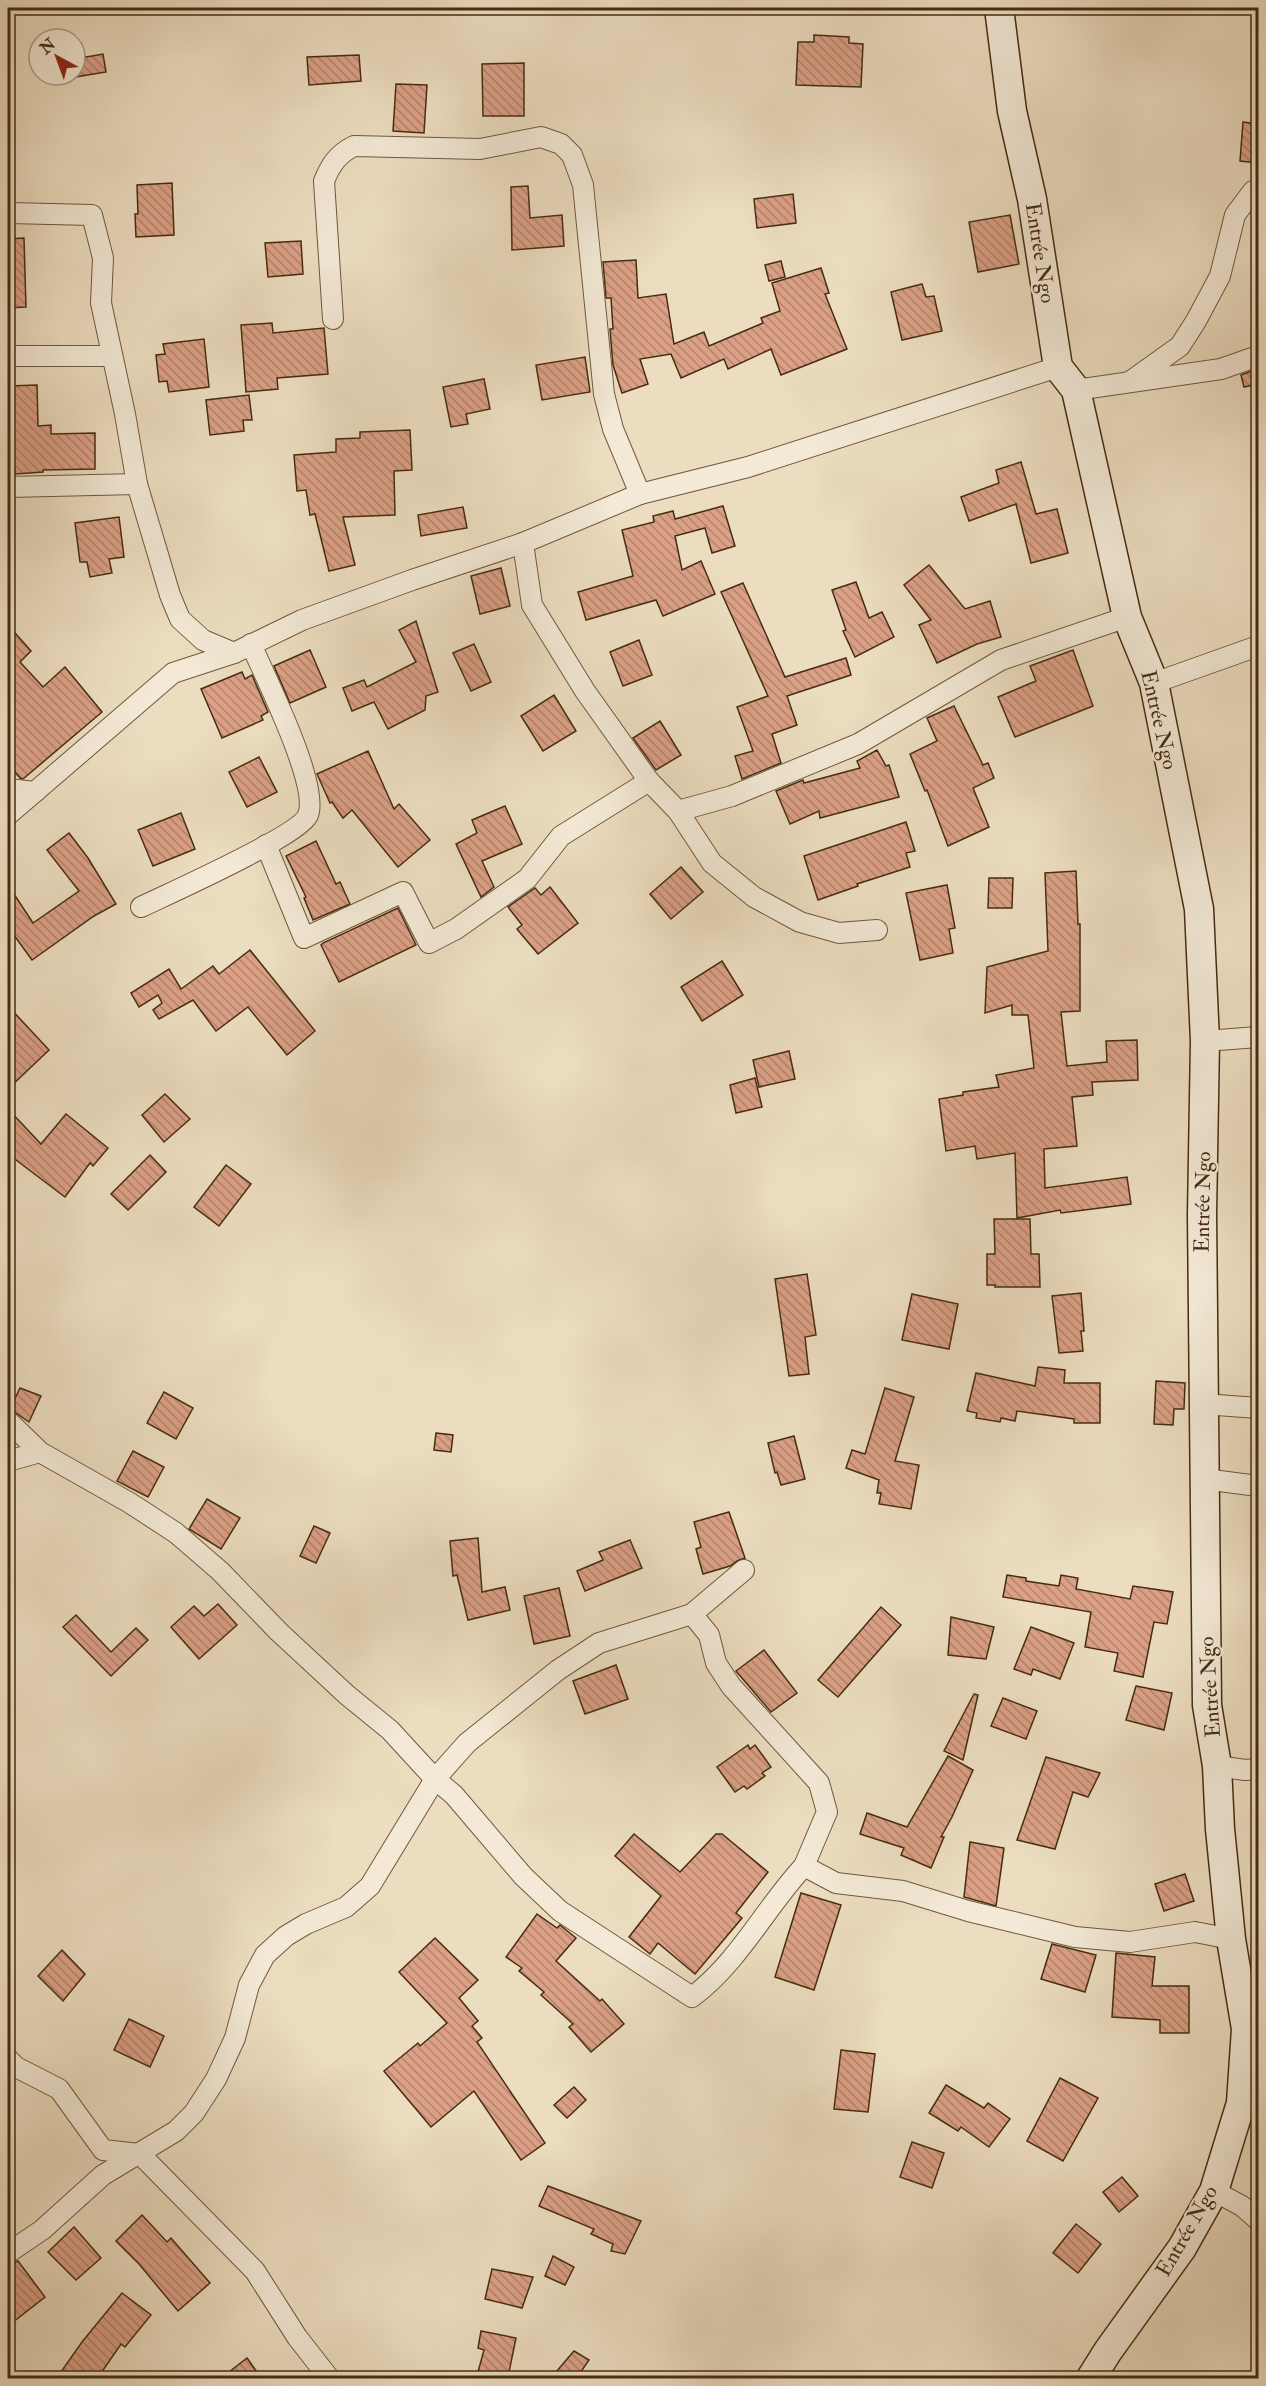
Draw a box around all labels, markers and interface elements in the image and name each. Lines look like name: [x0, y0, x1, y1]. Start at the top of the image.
north arrow: [27, 27, 87, 87]
text: N: [35, 34, 60, 59]
street label: Entrée Ngo: [1019, 201, 1061, 305]
street label: Entrée Ngo: [1134, 668, 1184, 772]
street label: Entrée Ngo: [1189, 1151, 1217, 1253]
street label: Entrée Ngo: [1193, 1636, 1227, 1738]
street label: Entrée Ngo: [1150, 2180, 1224, 2282]

